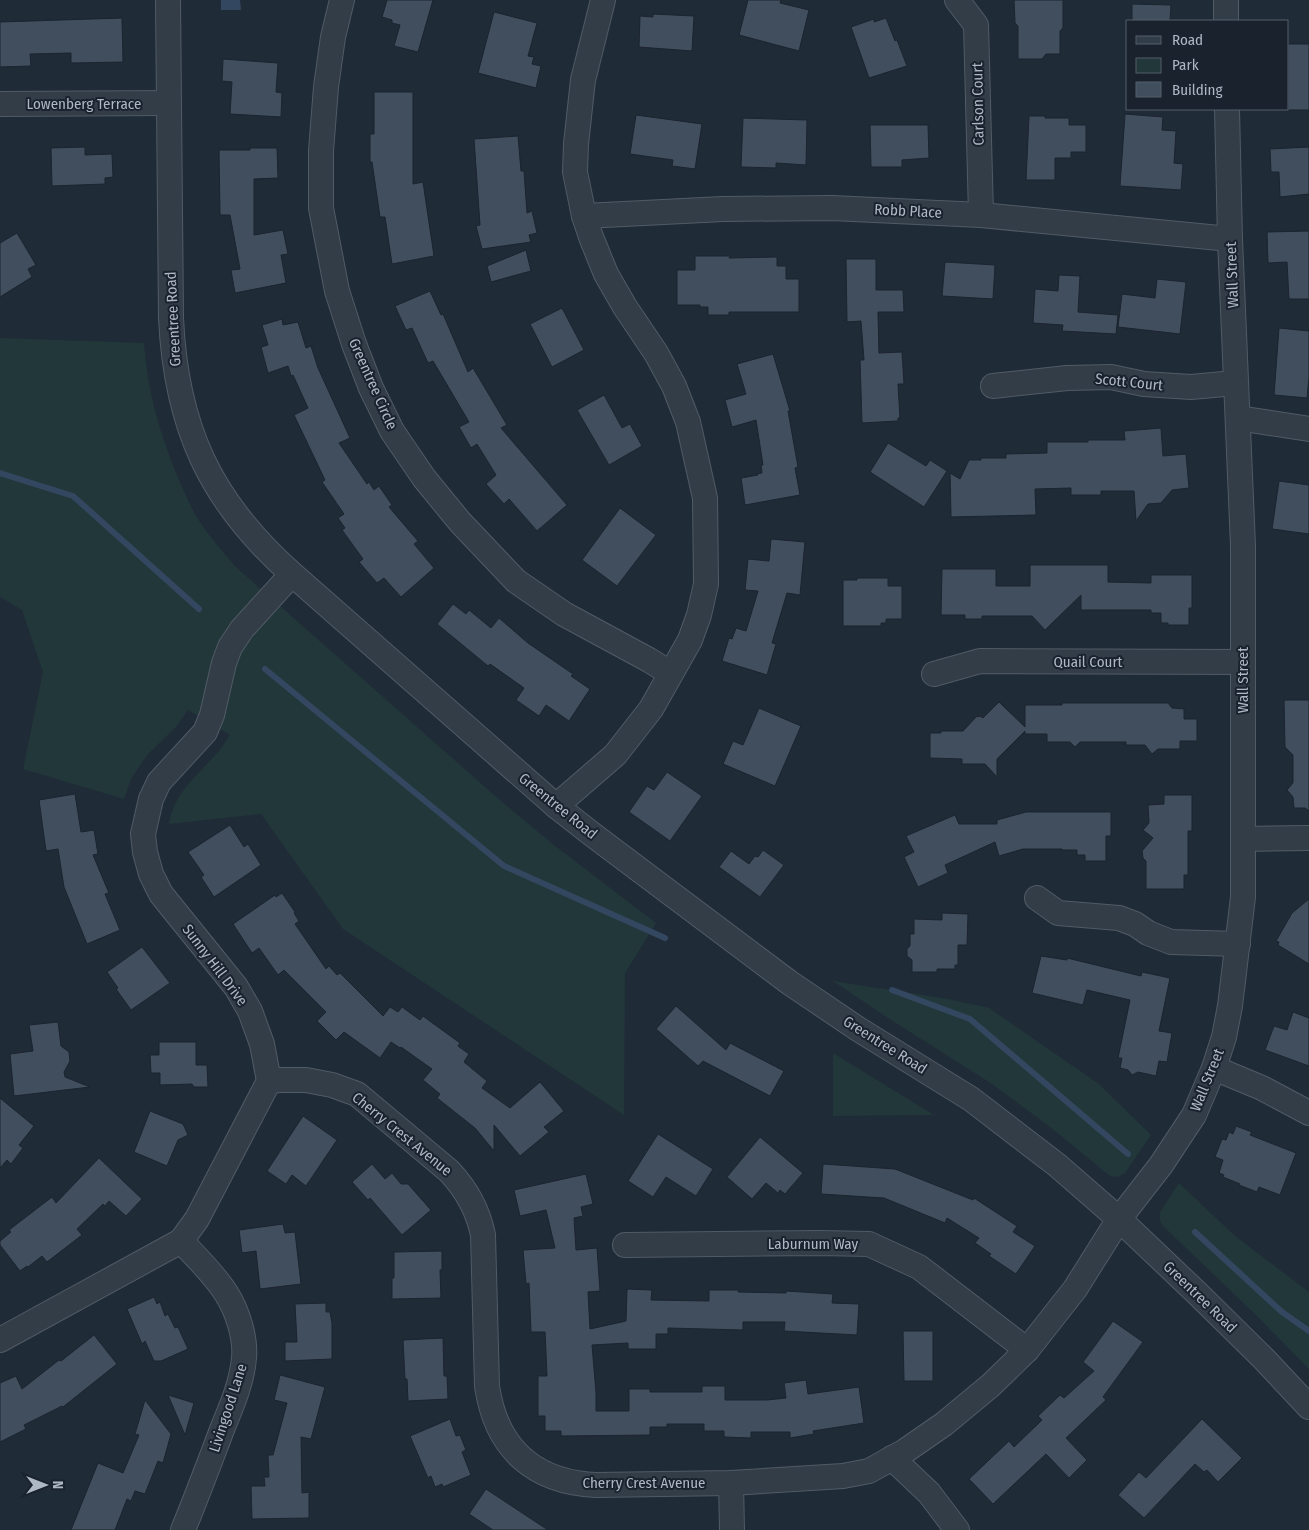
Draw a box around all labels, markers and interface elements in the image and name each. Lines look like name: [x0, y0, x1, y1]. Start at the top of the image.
legend: [1126, 20, 1289, 110]
text: Road: [1172, 31, 1203, 49]
text: Park: [1172, 56, 1199, 74]
street label: Carlson Court: [968, 62, 988, 146]
text: Building: [1172, 81, 1223, 99]
street label: Lowenberg Terrace: [27, 95, 141, 113]
street label: Robb Place: [874, 200, 942, 222]
street label: Wall Street: [1222, 241, 1242, 308]
street label: Greentree Road: [162, 271, 184, 367]
street label: Greentree Circle: [345, 336, 401, 432]
street label: Scott Court: [1094, 369, 1164, 395]
street label: Wall Street: [1234, 647, 1252, 713]
street label: Quail Court: [1053, 653, 1123, 671]
street label: Greentree Road: [515, 769, 601, 843]
street label: Sunny Hill Drive: [179, 921, 251, 1009]
street label: Greentree Road: [840, 1012, 930, 1078]
street label: Wall Street: [1186, 1046, 1228, 1114]
street label: Cherry Crest Avenue: [349, 1088, 455, 1180]
street label: Laburnum Way: [768, 1235, 858, 1253]
street label: Greentree Road: [1159, 1257, 1241, 1337]
street label: Livingood Lane: [205, 1361, 251, 1455]
north arrow: [20, 1460, 70, 1510]
street label: Cherry Crest Avenue: [582, 1474, 706, 1492]
text: N: [49, 1481, 66, 1489]

